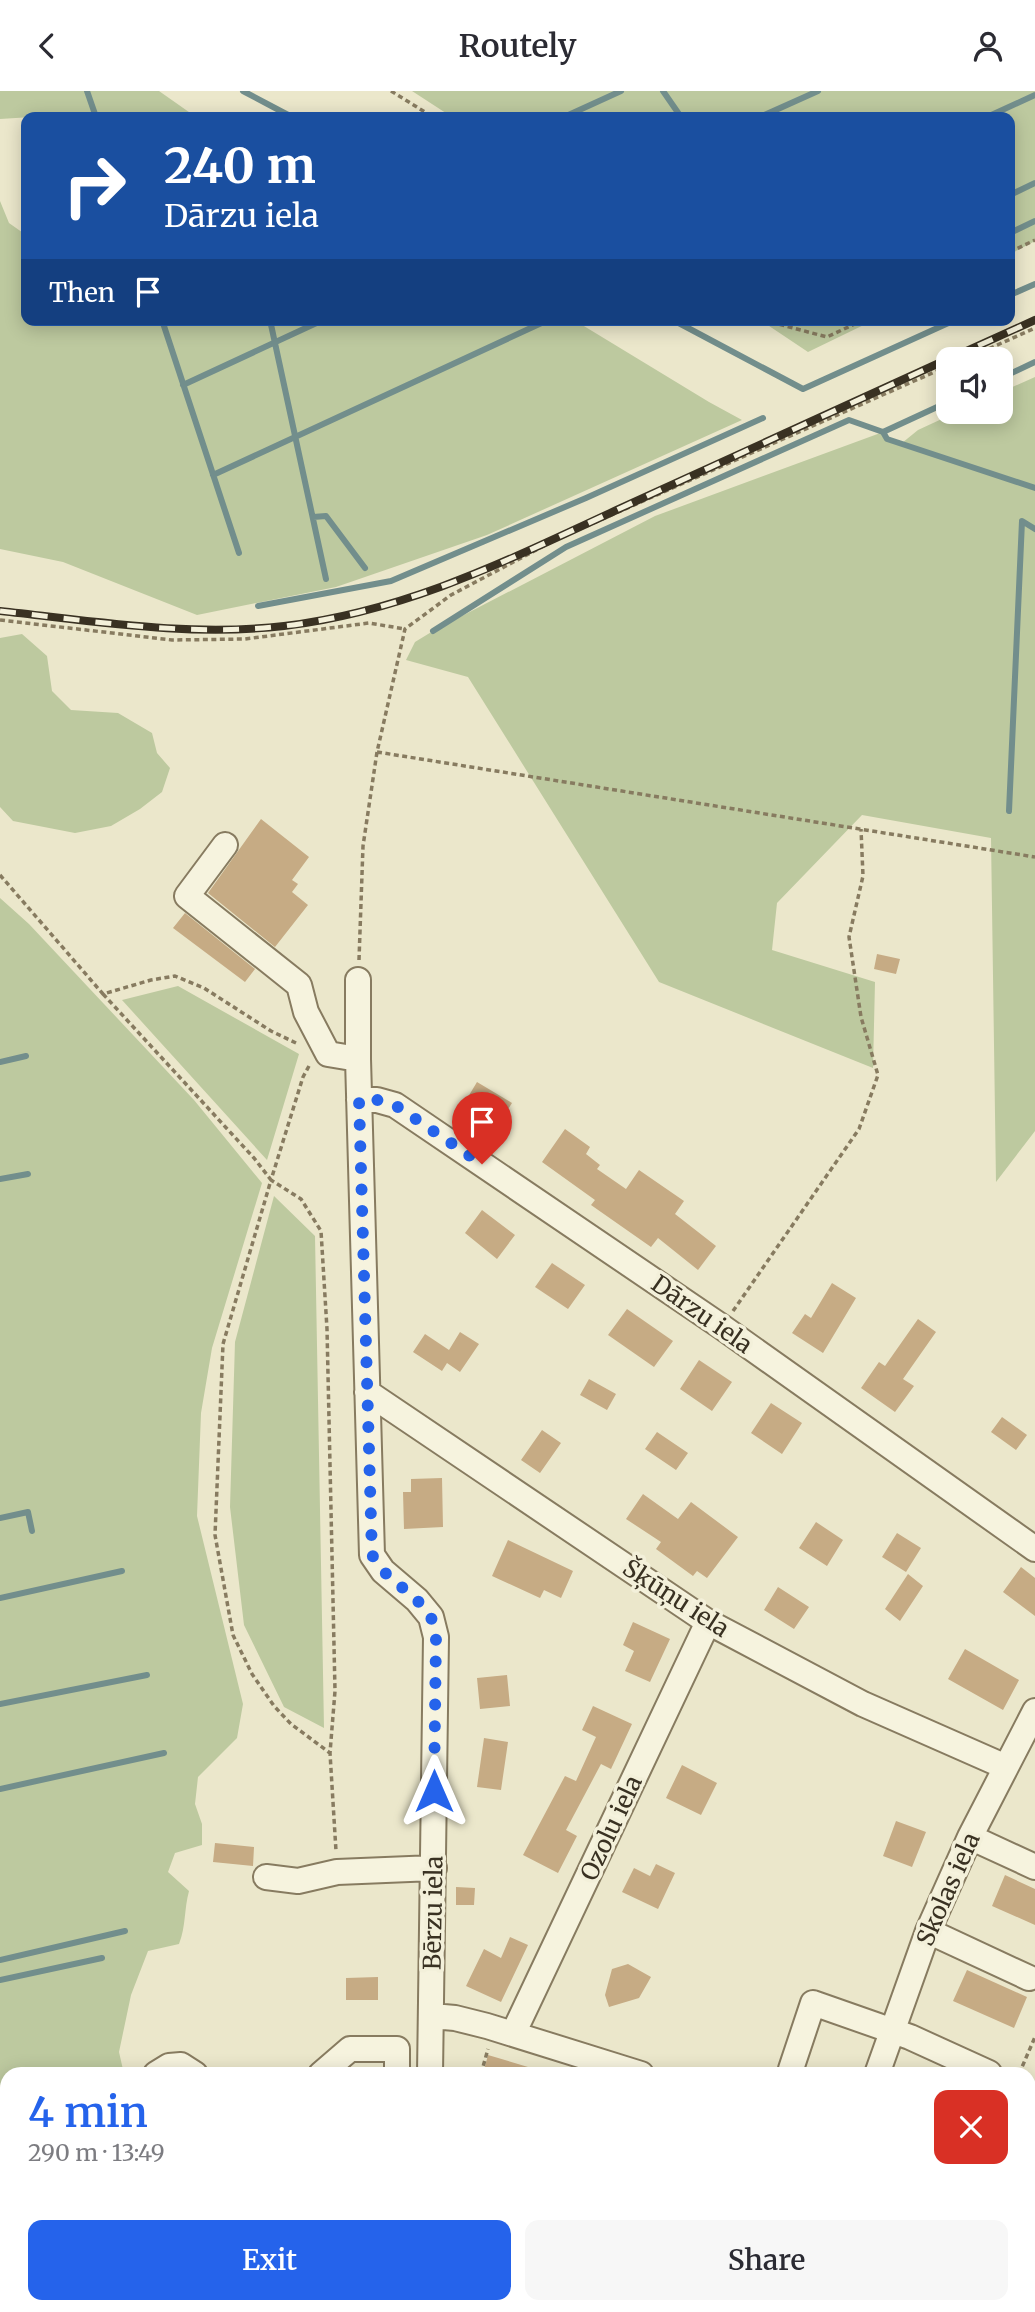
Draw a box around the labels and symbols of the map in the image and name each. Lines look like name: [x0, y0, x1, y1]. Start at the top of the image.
pin: [452, 1092, 512, 1164]
street label: Dārzu iela: [646, 1268, 759, 1360]
street label: Šķūņu iela: [617, 1551, 736, 1644]
position arrow: [397, 1754, 471, 1828]
street label: Ozolu iela: [573, 1770, 649, 1886]
street label: Skolas iela: [909, 1827, 987, 1951]
street label: Bērzu iela: [417, 1855, 449, 1970]

